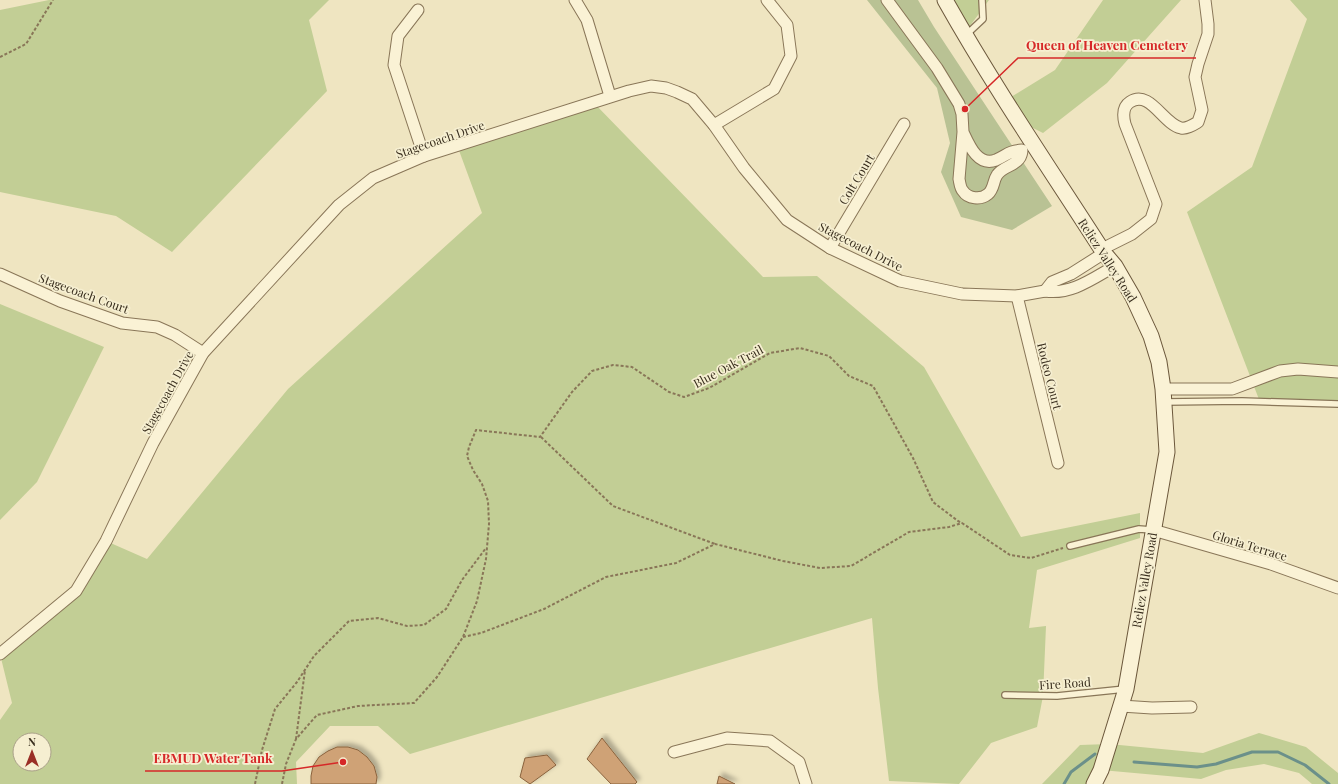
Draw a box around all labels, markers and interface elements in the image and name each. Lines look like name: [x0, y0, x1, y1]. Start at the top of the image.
callout: Queen of Heaven Cemetery: [1018, 33, 1196, 58]
text: Queen of Heaven Cemetery: [1026, 36, 1188, 53]
street label: Stagecoach Drive: [394, 116, 486, 162]
street label: Colt Court: [835, 150, 878, 207]
street label: Reliez Valley Road: [1075, 215, 1141, 305]
street label: Stagecoach Drive: [816, 218, 906, 274]
street label: Stagecoach Court: [37, 269, 132, 317]
street label: Blue Oak Trail: [690, 341, 766, 391]
street label: Rodeo Court: [1034, 341, 1066, 412]
street label: Stagecoach Drive: [138, 348, 196, 436]
street label: Gloria Terrace: [1211, 526, 1289, 564]
street label: Reliez Valley Road: [1128, 531, 1160, 629]
street label: Fire Road: [1039, 673, 1091, 693]
north arrow: [12, 732, 52, 772]
text: N: [28, 734, 36, 749]
callout: EBMUD Water Tank: [145, 746, 282, 771]
text: EBMUD Water Tank: [153, 749, 273, 766]

